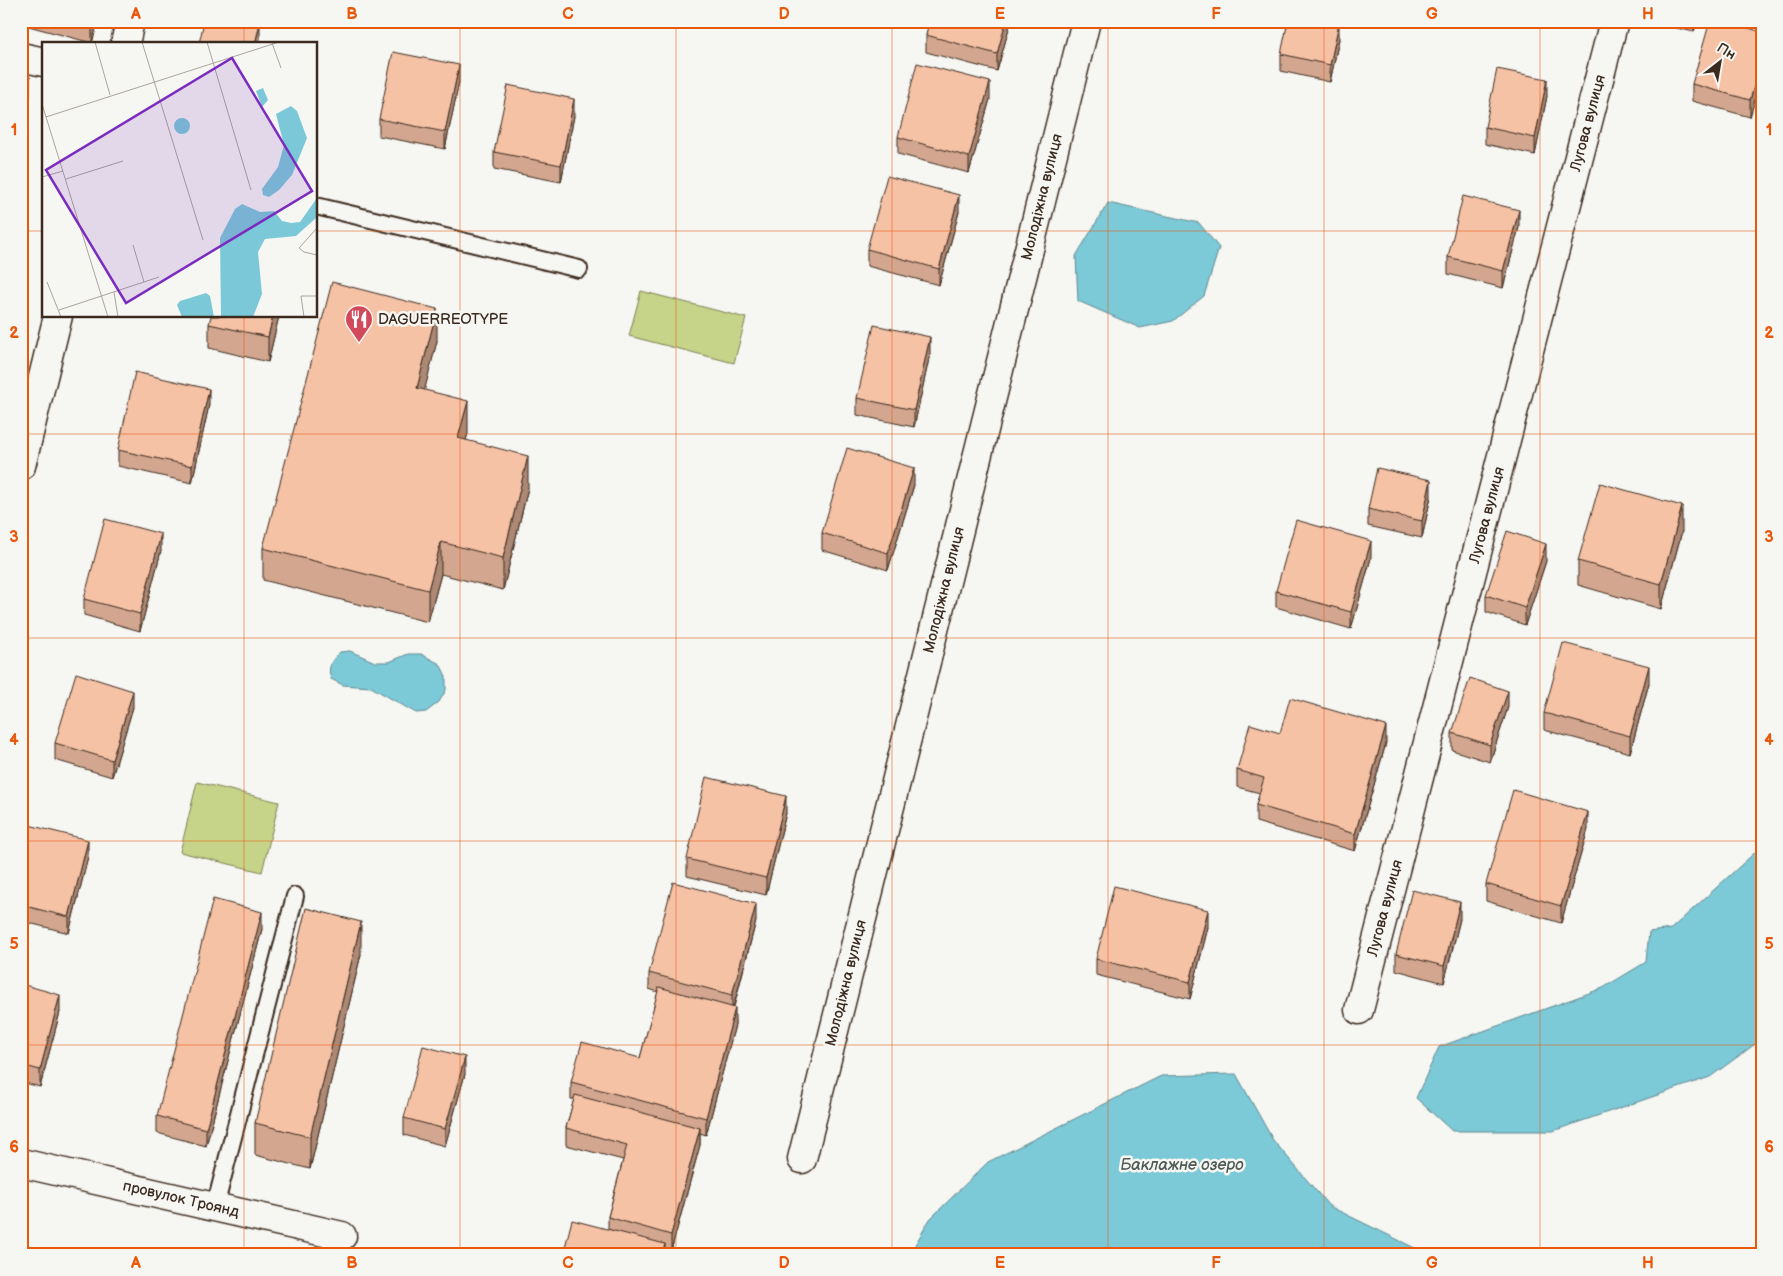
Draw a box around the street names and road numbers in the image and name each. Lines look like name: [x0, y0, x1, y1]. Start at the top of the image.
street label: Лугова вулиця: [1566, 73, 1610, 174]
street label: Молодіжна вулиця: [1017, 132, 1067, 262]
street label: Лугова вулиця: [1465, 465, 1509, 566]
street label: Молодіжна вулиця: [919, 525, 969, 655]
street label: Лугова вулиця: [1363, 858, 1407, 959]
street label: Молодіжна вулиця: [821, 918, 871, 1048]
street label: провулок Троянд: [121, 1176, 241, 1222]

